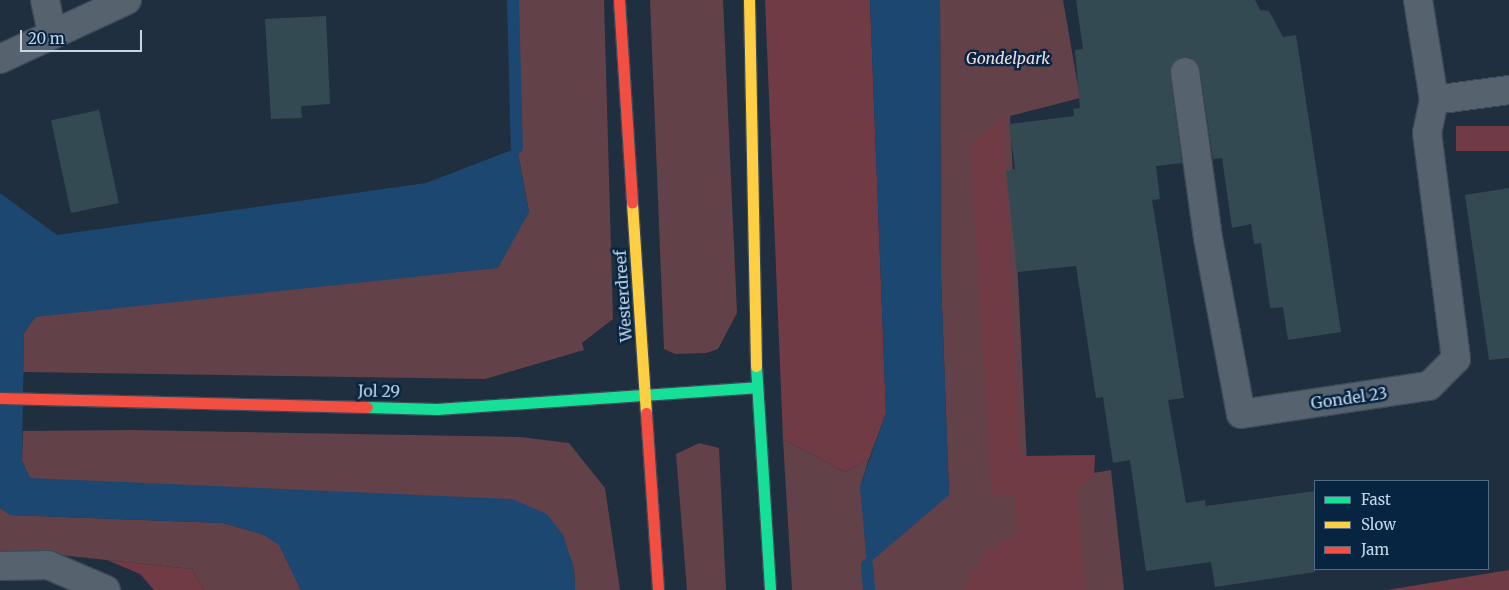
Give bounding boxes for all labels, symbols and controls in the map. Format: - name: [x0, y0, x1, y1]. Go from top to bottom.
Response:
- scale bar: [22, 20, 145, 52]
- text: 20 m: [28, 29, 65, 48]
- park label: Gondelpark: [966, 48, 1050, 68]
- street label: Westerdreef: [610, 249, 636, 343]
- street label: Jol 29: [358, 381, 400, 401]
- street label: Gondel 23: [1310, 383, 1388, 413]
- legend: [1314, 480, 1489, 570]
- text: Fast: [1361, 490, 1391, 509]
- text: Slow: [1361, 515, 1396, 534]
- text: Jam: [1361, 540, 1389, 559]

